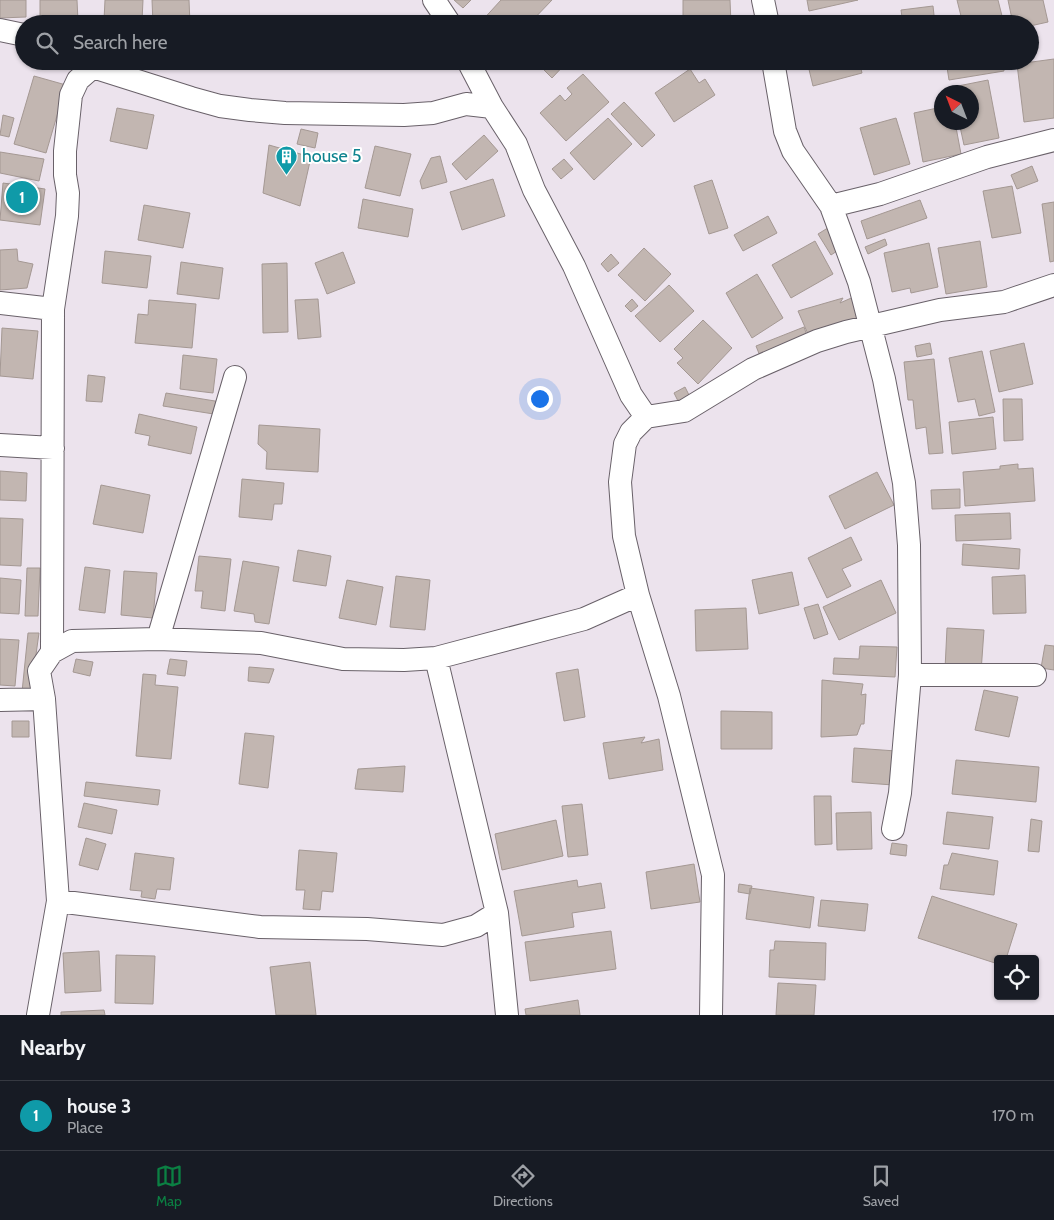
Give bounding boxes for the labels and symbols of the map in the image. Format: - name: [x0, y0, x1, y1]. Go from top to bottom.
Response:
- north arrow: [934, 85, 979, 130]
- building icon: house 5: [274, 144, 298, 175]
- place label: house 5: [302, 145, 362, 167]
- pin: 1: [6, 178, 38, 216]
- your location: [527, 386, 553, 412]

